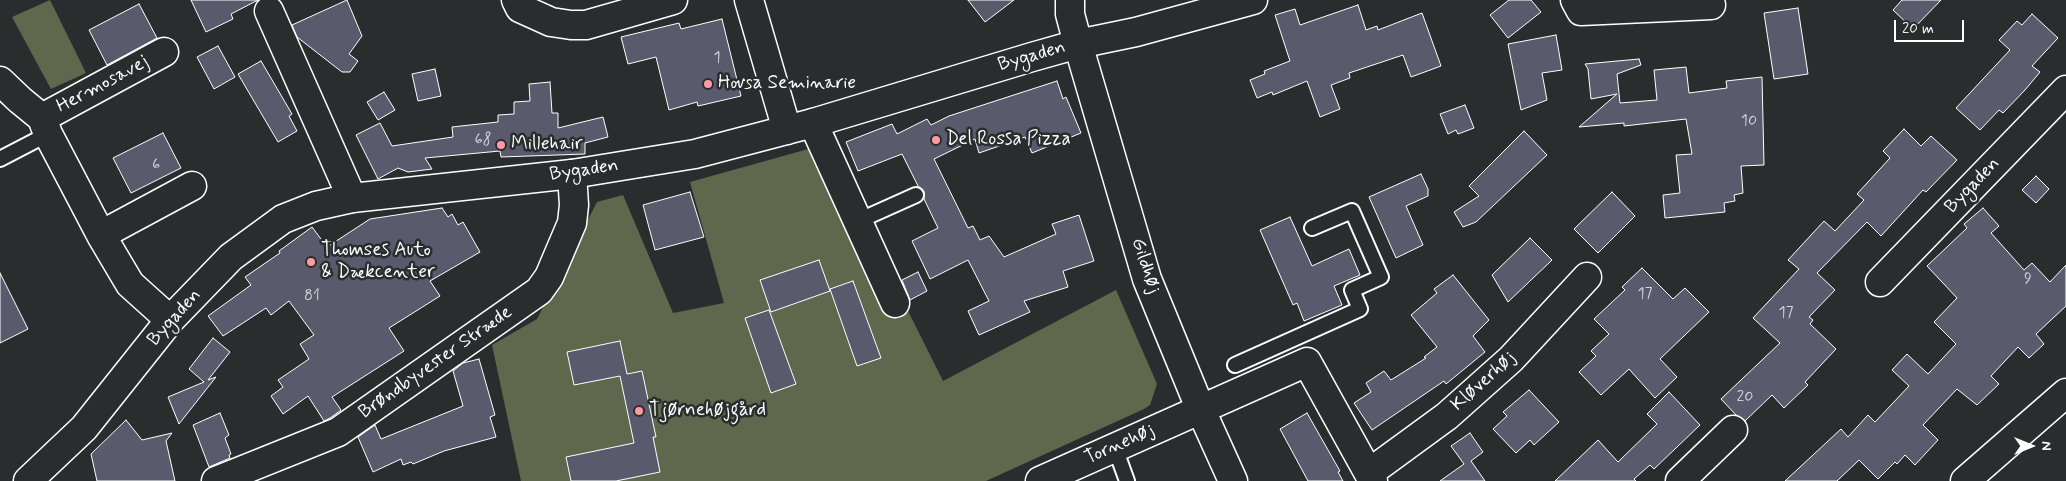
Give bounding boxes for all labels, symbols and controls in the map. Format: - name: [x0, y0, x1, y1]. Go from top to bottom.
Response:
- scale bar: [1896, 10, 1966, 42]
- text: 20 m: [1902, 19, 1934, 39]
- street label: Bygaden: [996, 36, 1068, 78]
- house number: 1: [713, 49, 721, 69]
- street label: Hermosavej: [53, 51, 153, 119]
- place label: Hovsa Seminarie: [718, 73, 856, 95]
- marker: Hovsa Seminarie: [702, 78, 714, 90]
- house number: 10: [1741, 112, 1757, 132]
- place label: Del Rossa Pizza: [946, 129, 1071, 151]
- house number: 68: [475, 131, 491, 151]
- place label: Millehair: [511, 134, 583, 156]
- marker: Del Rossa Pizza: [930, 134, 942, 146]
- marker: Millehair: [495, 139, 507, 151]
- street label: Bygaden: [1941, 153, 2005, 219]
- street label: Bygaden: [548, 155, 620, 187]
- house number: 6: [152, 156, 160, 176]
- street label: Gildhøj: [1125, 235, 1165, 297]
- place label: Thomses Auto & Dækcenter: [321, 240, 435, 284]
- marker: Thomses Auto & Dækcenter: [305, 256, 317, 268]
- house number: 9: [2024, 270, 2032, 290]
- street label: Bygaden: [143, 285, 207, 351]
- house number: 17: [1637, 285, 1653, 305]
- house number: 81: [304, 287, 320, 307]
- street label: Brøndbyvester Stræde: [355, 302, 517, 424]
- house number: 17: [1778, 304, 1794, 324]
- street label: Kløverhøj: [1447, 347, 1521, 417]
- house number: 20: [1737, 388, 1753, 408]
- place label: Tjørnehøjgård: [649, 400, 766, 422]
- marker: Tjørnehøjgård: [633, 405, 645, 417]
- street label: Tornehøj: [1082, 420, 1158, 470]
- north arrow: [2006, 421, 2056, 471]
- text: N: [2037, 441, 2055, 451]

